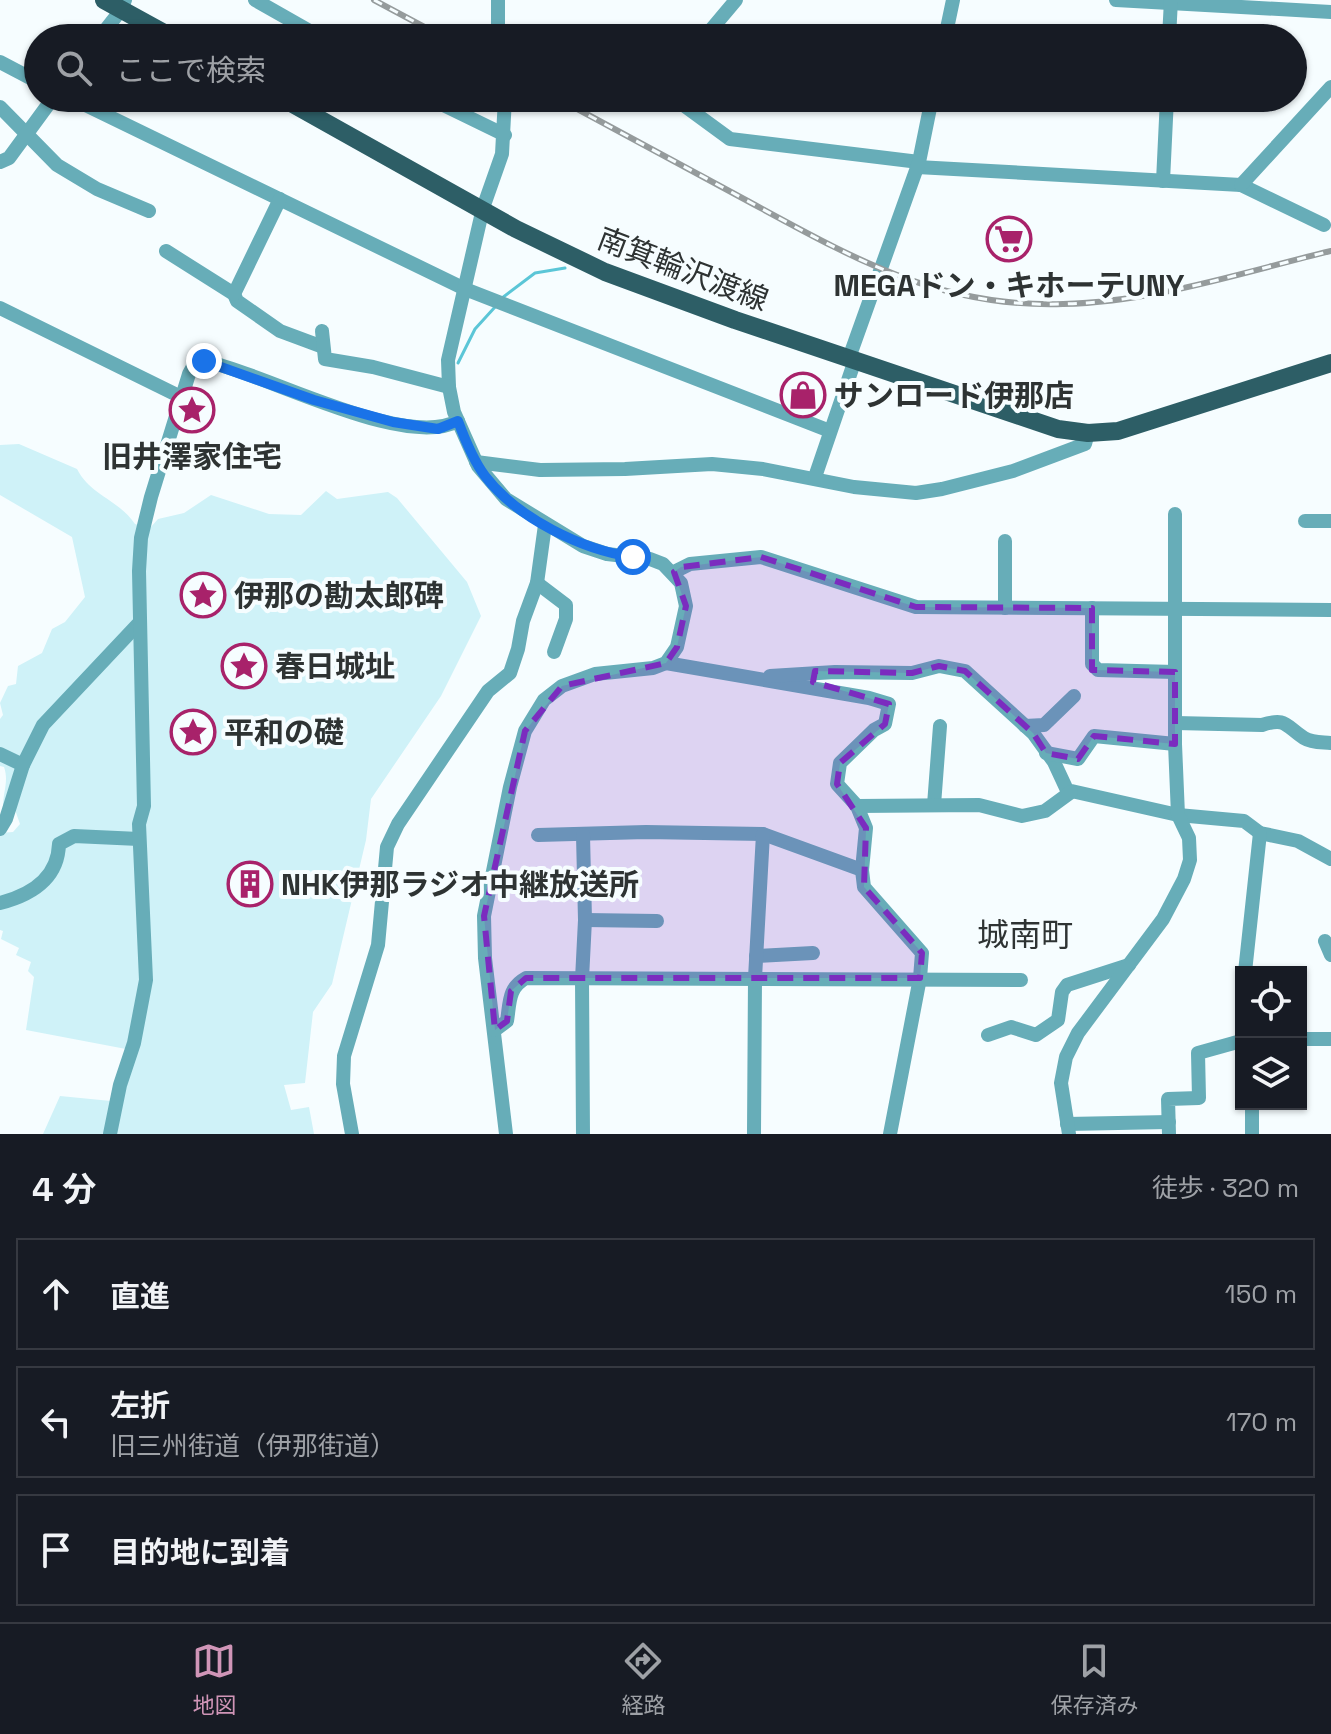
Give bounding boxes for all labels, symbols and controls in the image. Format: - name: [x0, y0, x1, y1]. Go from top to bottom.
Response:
- search box: [24, 24, 1307, 112]
- icon: search: [52, 46, 96, 90]
- text: ここで検索: [116, 51, 266, 90]
- supermarket icon: MEGAドン・キホーテUNY: [985, 215, 1033, 263]
- street label: 南箕輪沢渡線: [592, 219, 774, 319]
- place label: MEGAドン・キホーテUNY: [834, 266, 1185, 305]
- route end: [186, 343, 222, 379]
- shop icon: サンロード伊那店: [779, 371, 827, 419]
- place label: サンロード伊那店: [834, 376, 1074, 415]
- place icon: 旧井澤家住宅: [168, 386, 216, 434]
- place label: 旧井澤家住宅: [102, 437, 282, 476]
- route start: [615, 539, 651, 575]
- place icon: 伊那の勘太郎碑: [179, 571, 227, 619]
- place label: 伊那の勘太郎碑: [234, 576, 444, 615]
- place icon: 春日城址: [220, 642, 268, 690]
- place label: 春日城址: [275, 647, 395, 686]
- place icon: 平和の礎: [169, 708, 217, 756]
- place label: 平和の礎: [224, 713, 344, 752]
- building icon: NHK伊那ラジオ中継放送所: [226, 860, 274, 908]
- place label: NHK伊那ラジオ中継放送所: [281, 865, 639, 904]
- district label: 城南町: [977, 915, 1073, 955]
- map controls: [1235, 966, 1307, 1110]
- button: locate: [1235, 966, 1307, 1038]
- button: layers: [1235, 1038, 1307, 1110]
- text: 4 分: [32, 1168, 96, 1211]
- text: 徒歩 · 320 m: [1152, 1171, 1299, 1205]
- icon: ahead: [34, 1272, 78, 1316]
- text: 直進: [110, 1277, 170, 1316]
- text: 150 m: [1225, 1277, 1297, 1311]
- text: 左折: [110, 1386, 170, 1425]
- icon: left: [34, 1400, 78, 1444]
- text: 170 m: [1226, 1405, 1297, 1439]
- text: 旧三州街道（伊那街道）: [110, 1429, 396, 1463]
- icon: arrive: [34, 1528, 78, 1572]
- text: 目的地に到着: [110, 1533, 290, 1572]
- tab: 地図: [192, 1639, 237, 1719]
- tab: 経路: [621, 1639, 666, 1719]
- tab: 保存済み: [1050, 1639, 1139, 1719]

